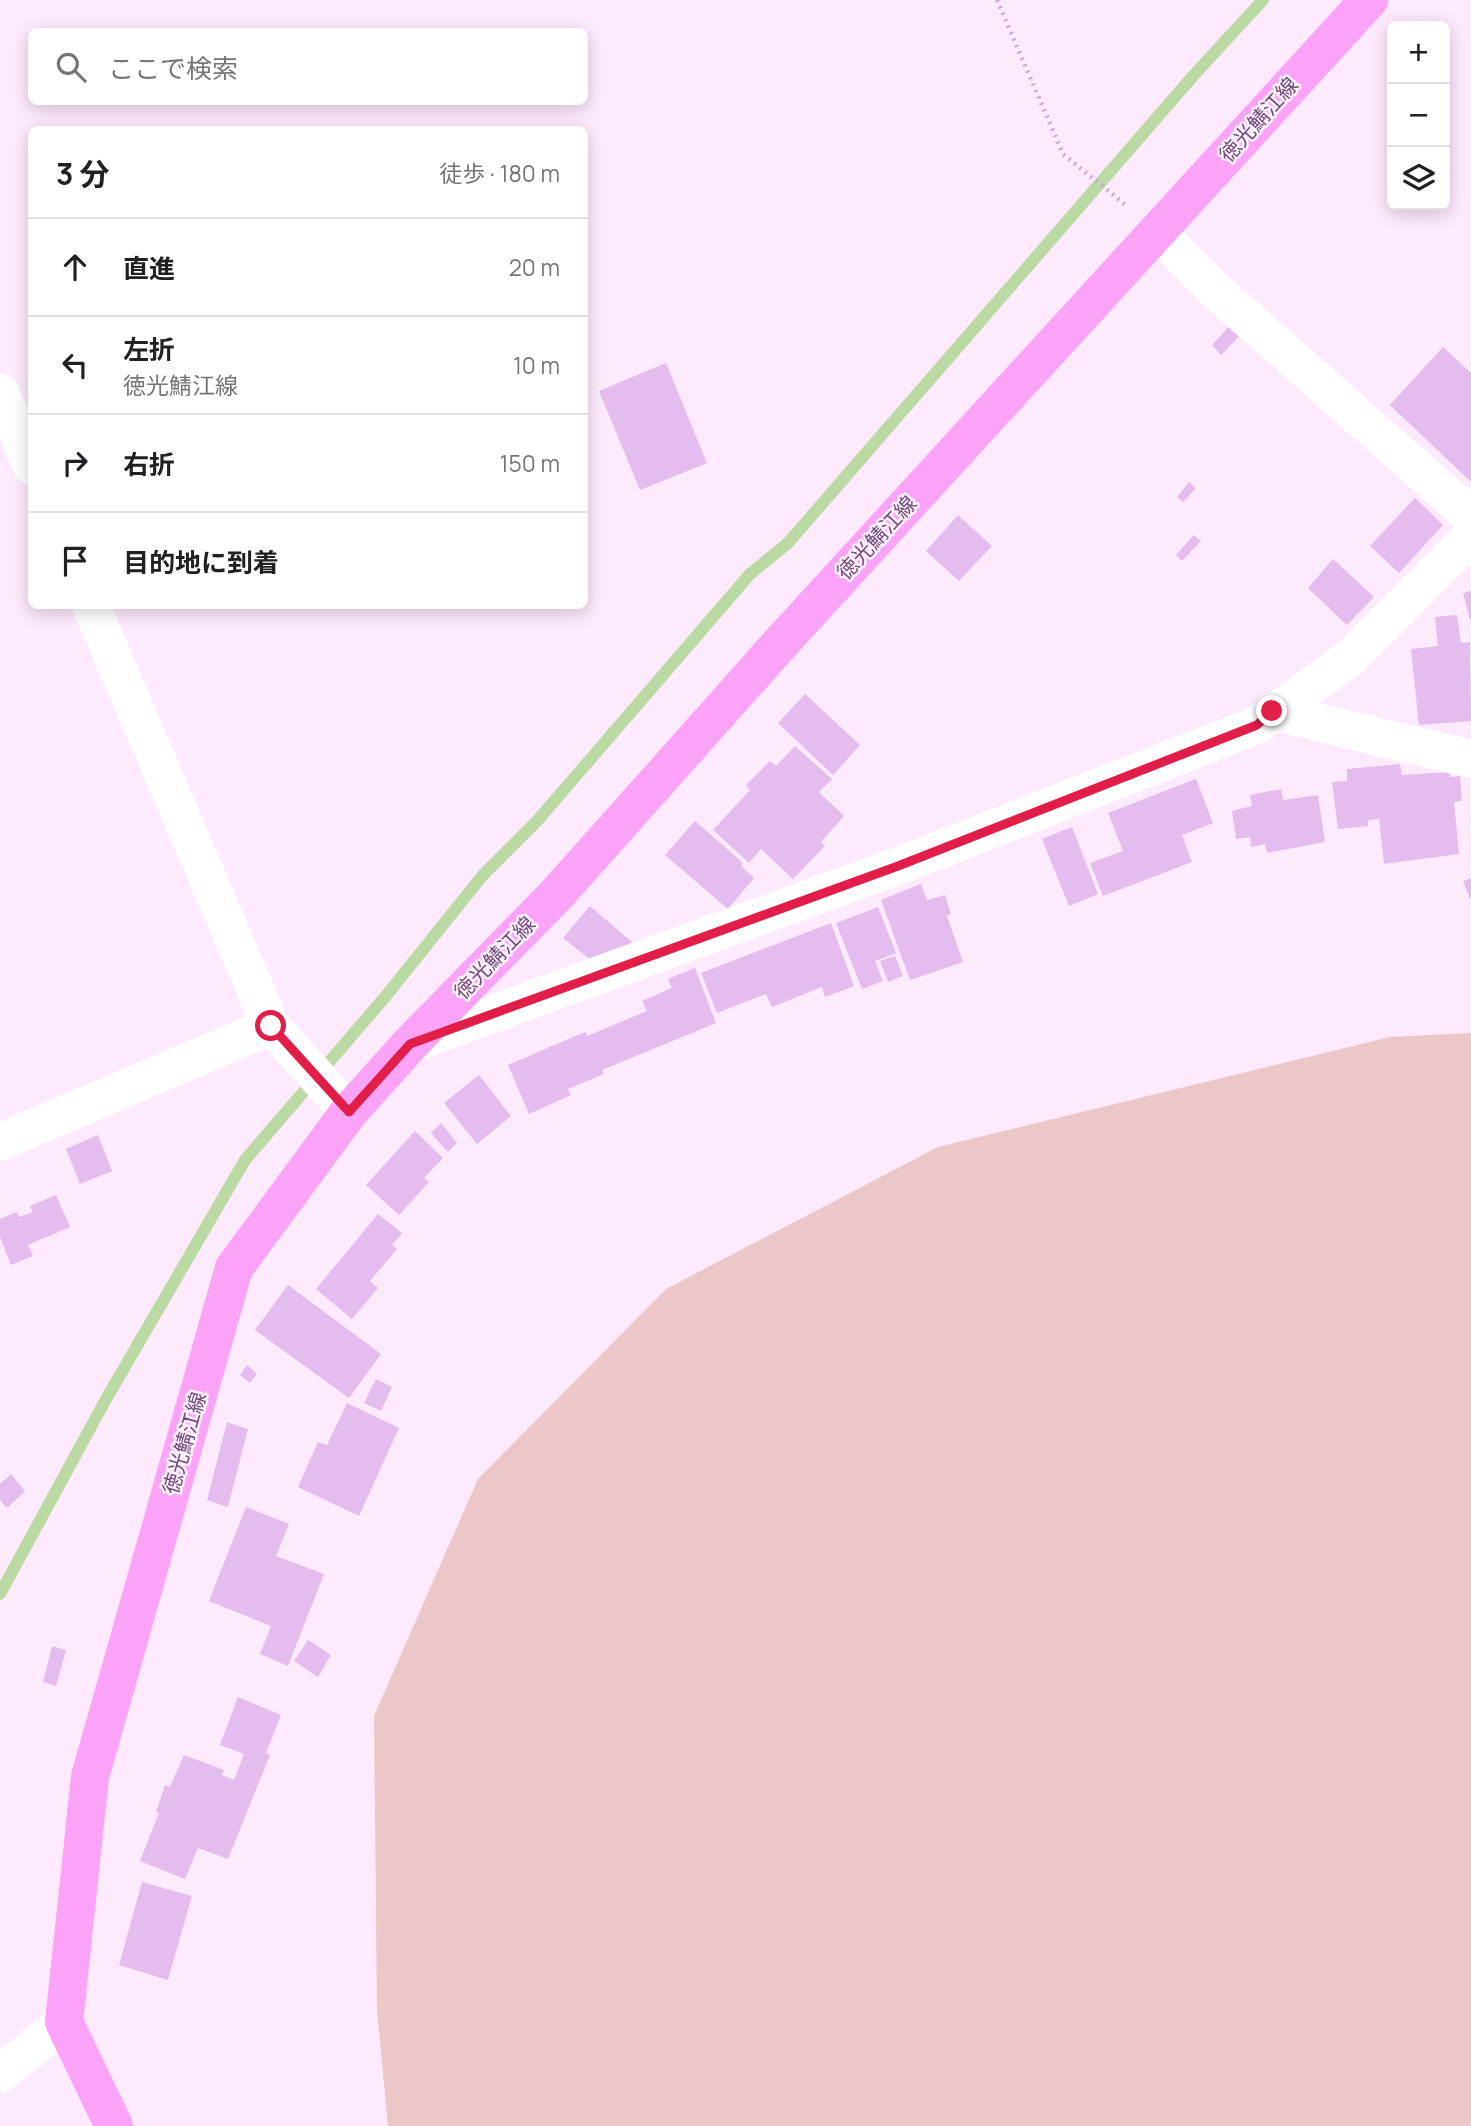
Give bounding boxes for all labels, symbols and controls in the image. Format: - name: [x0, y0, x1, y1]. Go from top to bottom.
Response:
- map controls: [1387, 21, 1450, 210]
- button: +: [1387, 21, 1450, 84]
- search box: [28, 28, 588, 105]
- icon: search: [52, 48, 90, 86]
- text: ここで検索: [108, 50, 238, 86]
- street label: 徳光鯖江線: [1213, 71, 1304, 168]
- button: −: [1387, 84, 1450, 147]
- button: layers: [1387, 147, 1450, 210]
- text: 3 分: [56, 153, 109, 194]
- text: 徒歩 · 180 m: [439, 157, 560, 189]
- icon: ahead: [56, 248, 94, 286]
- text: 直進: [123, 250, 175, 286]
- text: 20 m: [509, 251, 560, 283]
- text: 左折: [123, 331, 175, 367]
- icon: left: [56, 346, 94, 384]
- text: 10 m: [513, 349, 560, 381]
- text: 徳光鯖江線: [123, 369, 238, 401]
- icon: right: [56, 444, 94, 482]
- text: 右折: [123, 446, 175, 482]
- text: 150 m: [500, 447, 560, 479]
- street label: 徳光鯖江線: [830, 489, 922, 585]
- icon: arrive: [56, 542, 94, 580]
- text: 目的地に到着: [123, 544, 279, 580]
- route end: [1256, 695, 1287, 726]
- street label: 徳光鯖江線: [448, 910, 541, 1005]
- route start: [255, 1010, 286, 1041]
- street label: 徳光鯖江線: [156, 1388, 212, 1497]

